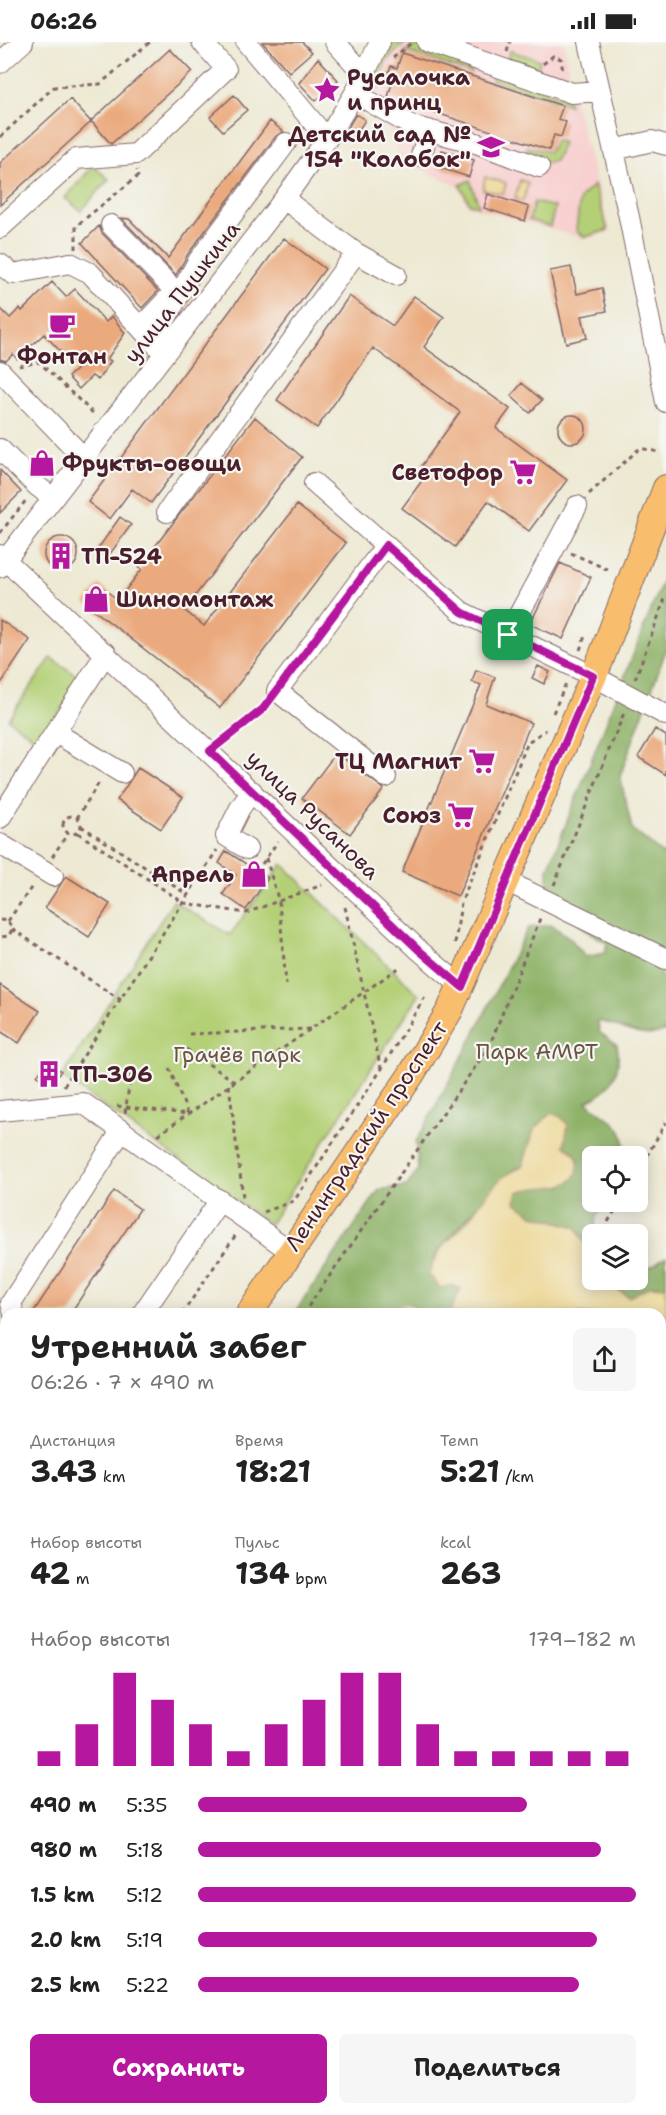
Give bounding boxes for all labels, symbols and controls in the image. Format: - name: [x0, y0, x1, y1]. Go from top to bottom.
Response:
- text: 06:26: [30, 7, 97, 36]
- place label: Русалочка и принц: [347, 63, 470, 117]
- place icon: Русалочка и принц: [312, 75, 342, 105]
- place label: Детский сад № 154 "Колобок": [288, 120, 471, 174]
- school or university icon: Детский сад № 154 "Колобок": [476, 132, 506, 162]
- street label: улица Пушкина: [117, 215, 247, 369]
- cafe icon: Фонтан: [47, 310, 77, 340]
- place label: Фонтан: [17, 342, 107, 371]
- shop icon: Фрукты-овощи: [27, 448, 57, 478]
- place label: Фрукты-овощи: [62, 449, 241, 478]
- supermarket icon: Светофор: [508, 457, 538, 487]
- place label: Светофор: [391, 458, 503, 487]
- building icon: ТП-524: [46, 541, 76, 571]
- place label: ТП-524: [81, 542, 163, 571]
- shop icon: Шиномонтаж: [81, 584, 111, 614]
- place label: Шиномонтаж: [116, 585, 274, 614]
- pin: [482, 609, 533, 660]
- icon: arrive: [491, 618, 524, 651]
- street label: улица Русанова: [240, 744, 386, 886]
- supermarket icon: ТЦ Магнит: [467, 746, 497, 776]
- place label: ТЦ Магнит: [335, 747, 463, 776]
- supermarket icon: Союз: [446, 800, 476, 830]
- place label: Союз: [383, 801, 441, 830]
- shop icon: Апрель: [239, 859, 269, 889]
- place label: Апрель: [151, 860, 234, 889]
- street label: Ленинградский проспект: [278, 1015, 454, 1257]
- park label: Парк АМРТ: [476, 1037, 599, 1066]
- park label: Грачёв парк: [173, 1040, 301, 1069]
- building icon: ТП-306: [34, 1059, 64, 1089]
- place label: ТП-306: [69, 1060, 153, 1089]
- map controls: [582, 1146, 648, 1290]
- button: locate: [582, 1146, 648, 1212]
- button: layers: [582, 1224, 648, 1290]
- text: Утренний забег: [30, 1324, 307, 1369]
- button: share: [573, 1328, 636, 1391]
- text: 06:26 · 7 × 490 m: [30, 1369, 214, 1395]
- text: Дистанция: [30, 1430, 116, 1451]
- text: Время: [235, 1430, 284, 1451]
- text: Темп: [440, 1430, 479, 1451]
- text: 3.43: [30, 1451, 97, 1492]
- text: 18:21: [235, 1451, 311, 1492]
- text: 5:21: [440, 1451, 500, 1492]
- text: km: [97, 1466, 125, 1487]
- text: /km: [500, 1466, 534, 1487]
- text: Набор высоты: [30, 1532, 142, 1553]
- text: Пульс: [235, 1532, 280, 1553]
- text: kcal: [440, 1532, 471, 1553]
- text: 42: [30, 1553, 70, 1594]
- text: 134: [235, 1553, 290, 1594]
- text: 263: [440, 1553, 502, 1594]
- text: m: [70, 1568, 90, 1589]
- text: bpm: [290, 1568, 327, 1589]
- text: Набор высоты: [30, 1626, 170, 1652]
- text: 179–182 m: [529, 1626, 636, 1652]
- text: 490 m: [30, 1792, 96, 1818]
- text: 5:35: [126, 1792, 168, 1818]
- text: 980 m: [30, 1837, 97, 1863]
- text: 5:18: [126, 1837, 164, 1863]
- text: 1.5 km: [30, 1882, 94, 1908]
- text: 5:12: [126, 1882, 163, 1908]
- text: 2.0 km: [30, 1927, 101, 1953]
- text: 5:19: [126, 1927, 163, 1953]
- text: 2.5 km: [30, 1972, 100, 1998]
- text: 5:22: [126, 1972, 169, 1998]
- button: Сохранить: [30, 2034, 327, 2103]
- button: Поделиться: [339, 2034, 636, 2103]

